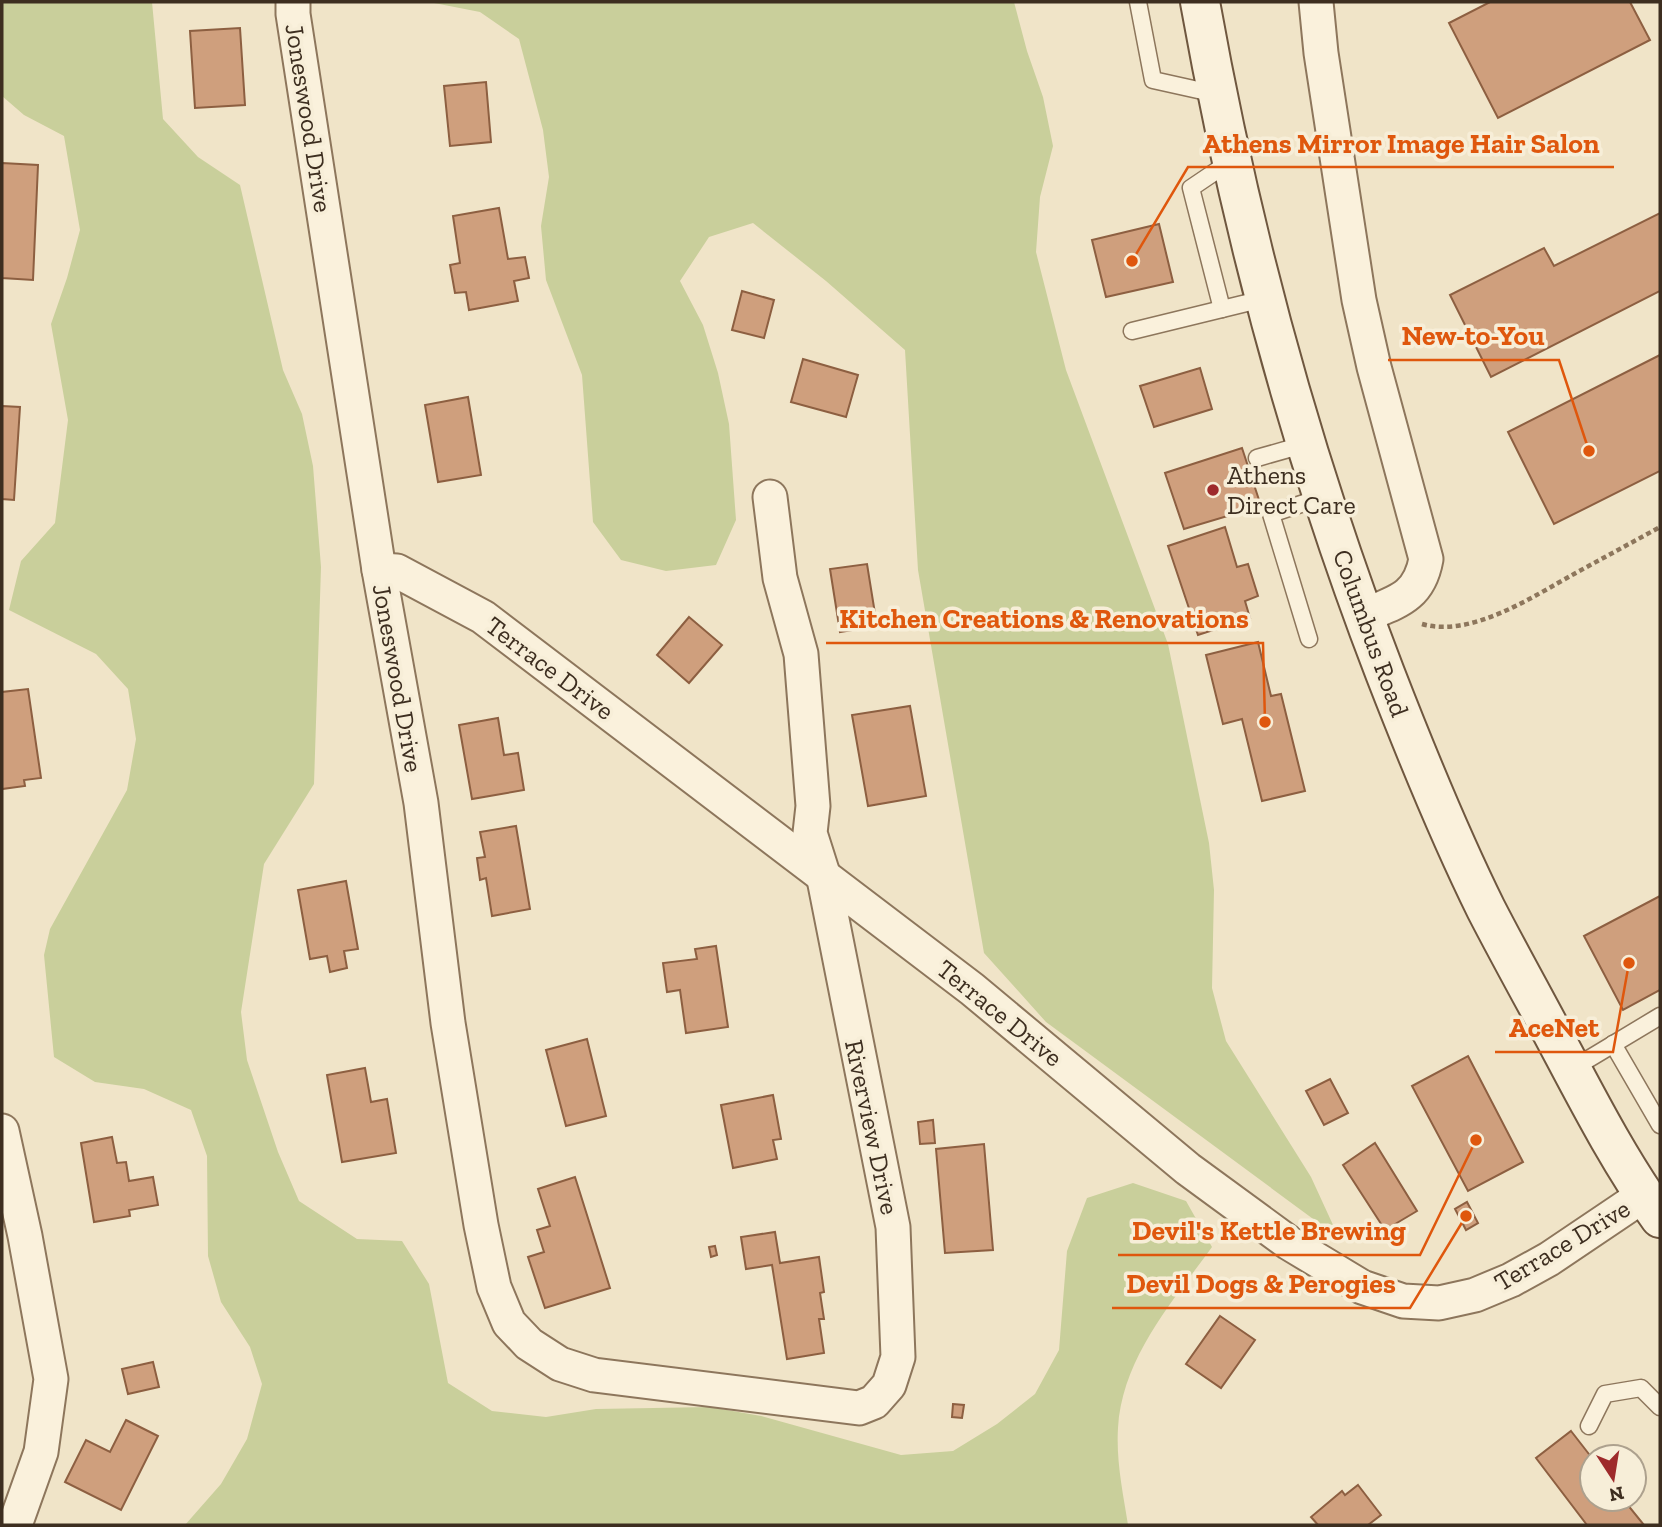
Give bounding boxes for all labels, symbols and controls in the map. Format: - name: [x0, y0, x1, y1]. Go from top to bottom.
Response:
- street label: Joneswood Drive: [278, 21, 340, 215]
- callout: Athens Mirror Image Hair Salon: [1188, 118, 1614, 167]
- text: Athens Mirror Image Hair Salon: [1202, 127, 1600, 160]
- callout: New-to-You: [1388, 311, 1559, 360]
- text: New-to-You: [1401, 319, 1545, 352]
- place label: Athens Direct Care: [1227, 459, 1356, 521]
- marker: Athens Direct Care: [1205, 482, 1221, 498]
- street label: Columbus Road: [1326, 545, 1416, 721]
- street label: Joneswood Drive: [366, 581, 430, 775]
- callout: Kitchen Creations & Renovations: [826, 594, 1263, 643]
- text: Kitchen Creations & Renovations: [839, 602, 1249, 635]
- street label: Terrace Drive: [480, 609, 620, 727]
- street label: Terrace Drive: [931, 953, 1069, 1073]
- callout: AceNet: [1495, 1003, 1613, 1052]
- text: AceNet: [1509, 1011, 1600, 1044]
- street label: Riverview Drive: [838, 1037, 906, 1217]
- street label: Terrace Drive: [1488, 1192, 1636, 1298]
- callout: Devil's Kettle Brewing: [1118, 1206, 1420, 1255]
- text: Devil's Kettle Brewing: [1132, 1214, 1406, 1247]
- callout: Devil Dogs & Perogies: [1112, 1259, 1410, 1308]
- text: Devil Dogs & Perogies: [1126, 1267, 1396, 1300]
- north arrow: [1578, 1443, 1648, 1513]
- text: N: [1607, 1481, 1626, 1507]

